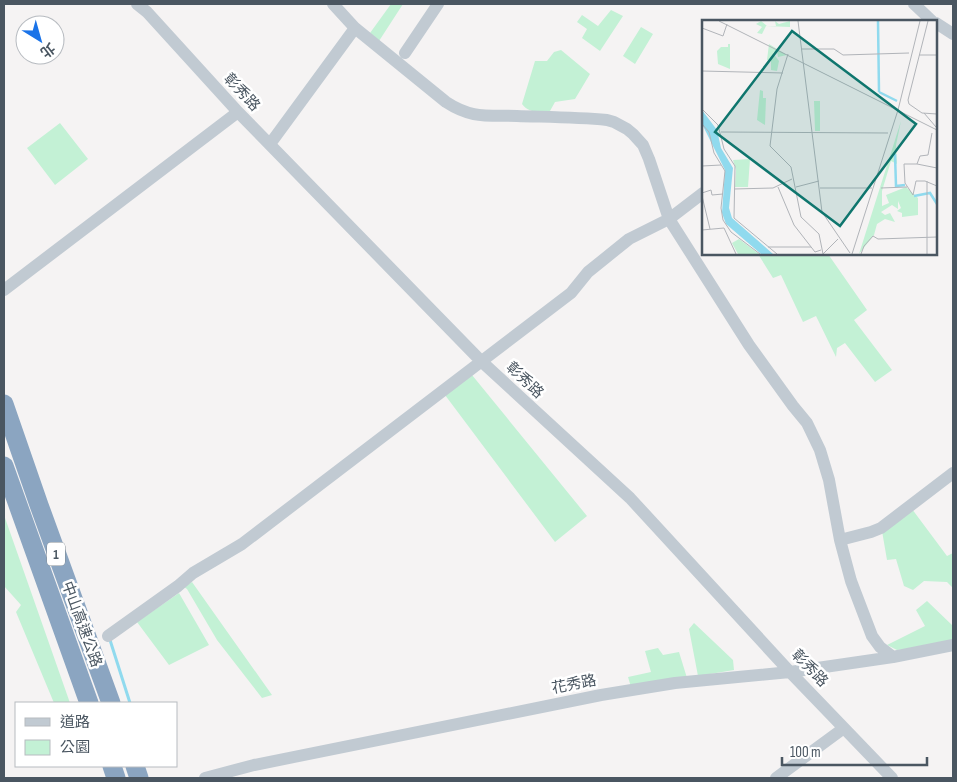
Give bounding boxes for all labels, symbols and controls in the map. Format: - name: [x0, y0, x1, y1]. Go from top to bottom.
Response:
- north arrow: [15, 15, 65, 65]
- inset map: [702, 20, 937, 255]
- text: 北: [37, 39, 58, 61]
- street label: 彰秀路: [219, 69, 264, 115]
- street label: 彰秀路: [502, 358, 548, 403]
- road number: 1: [47, 542, 65, 566]
- street label: 中山高速公路: [57, 579, 106, 670]
- street label: 彰秀路: [787, 646, 832, 691]
- street label: 花秀路: [550, 671, 598, 698]
- legend: [15, 702, 178, 767]
- text: 道路: [60, 713, 90, 732]
- scale bar: [782, 734, 927, 766]
- text: 公園: [60, 738, 90, 757]
- text: 100 m: [790, 743, 821, 762]

